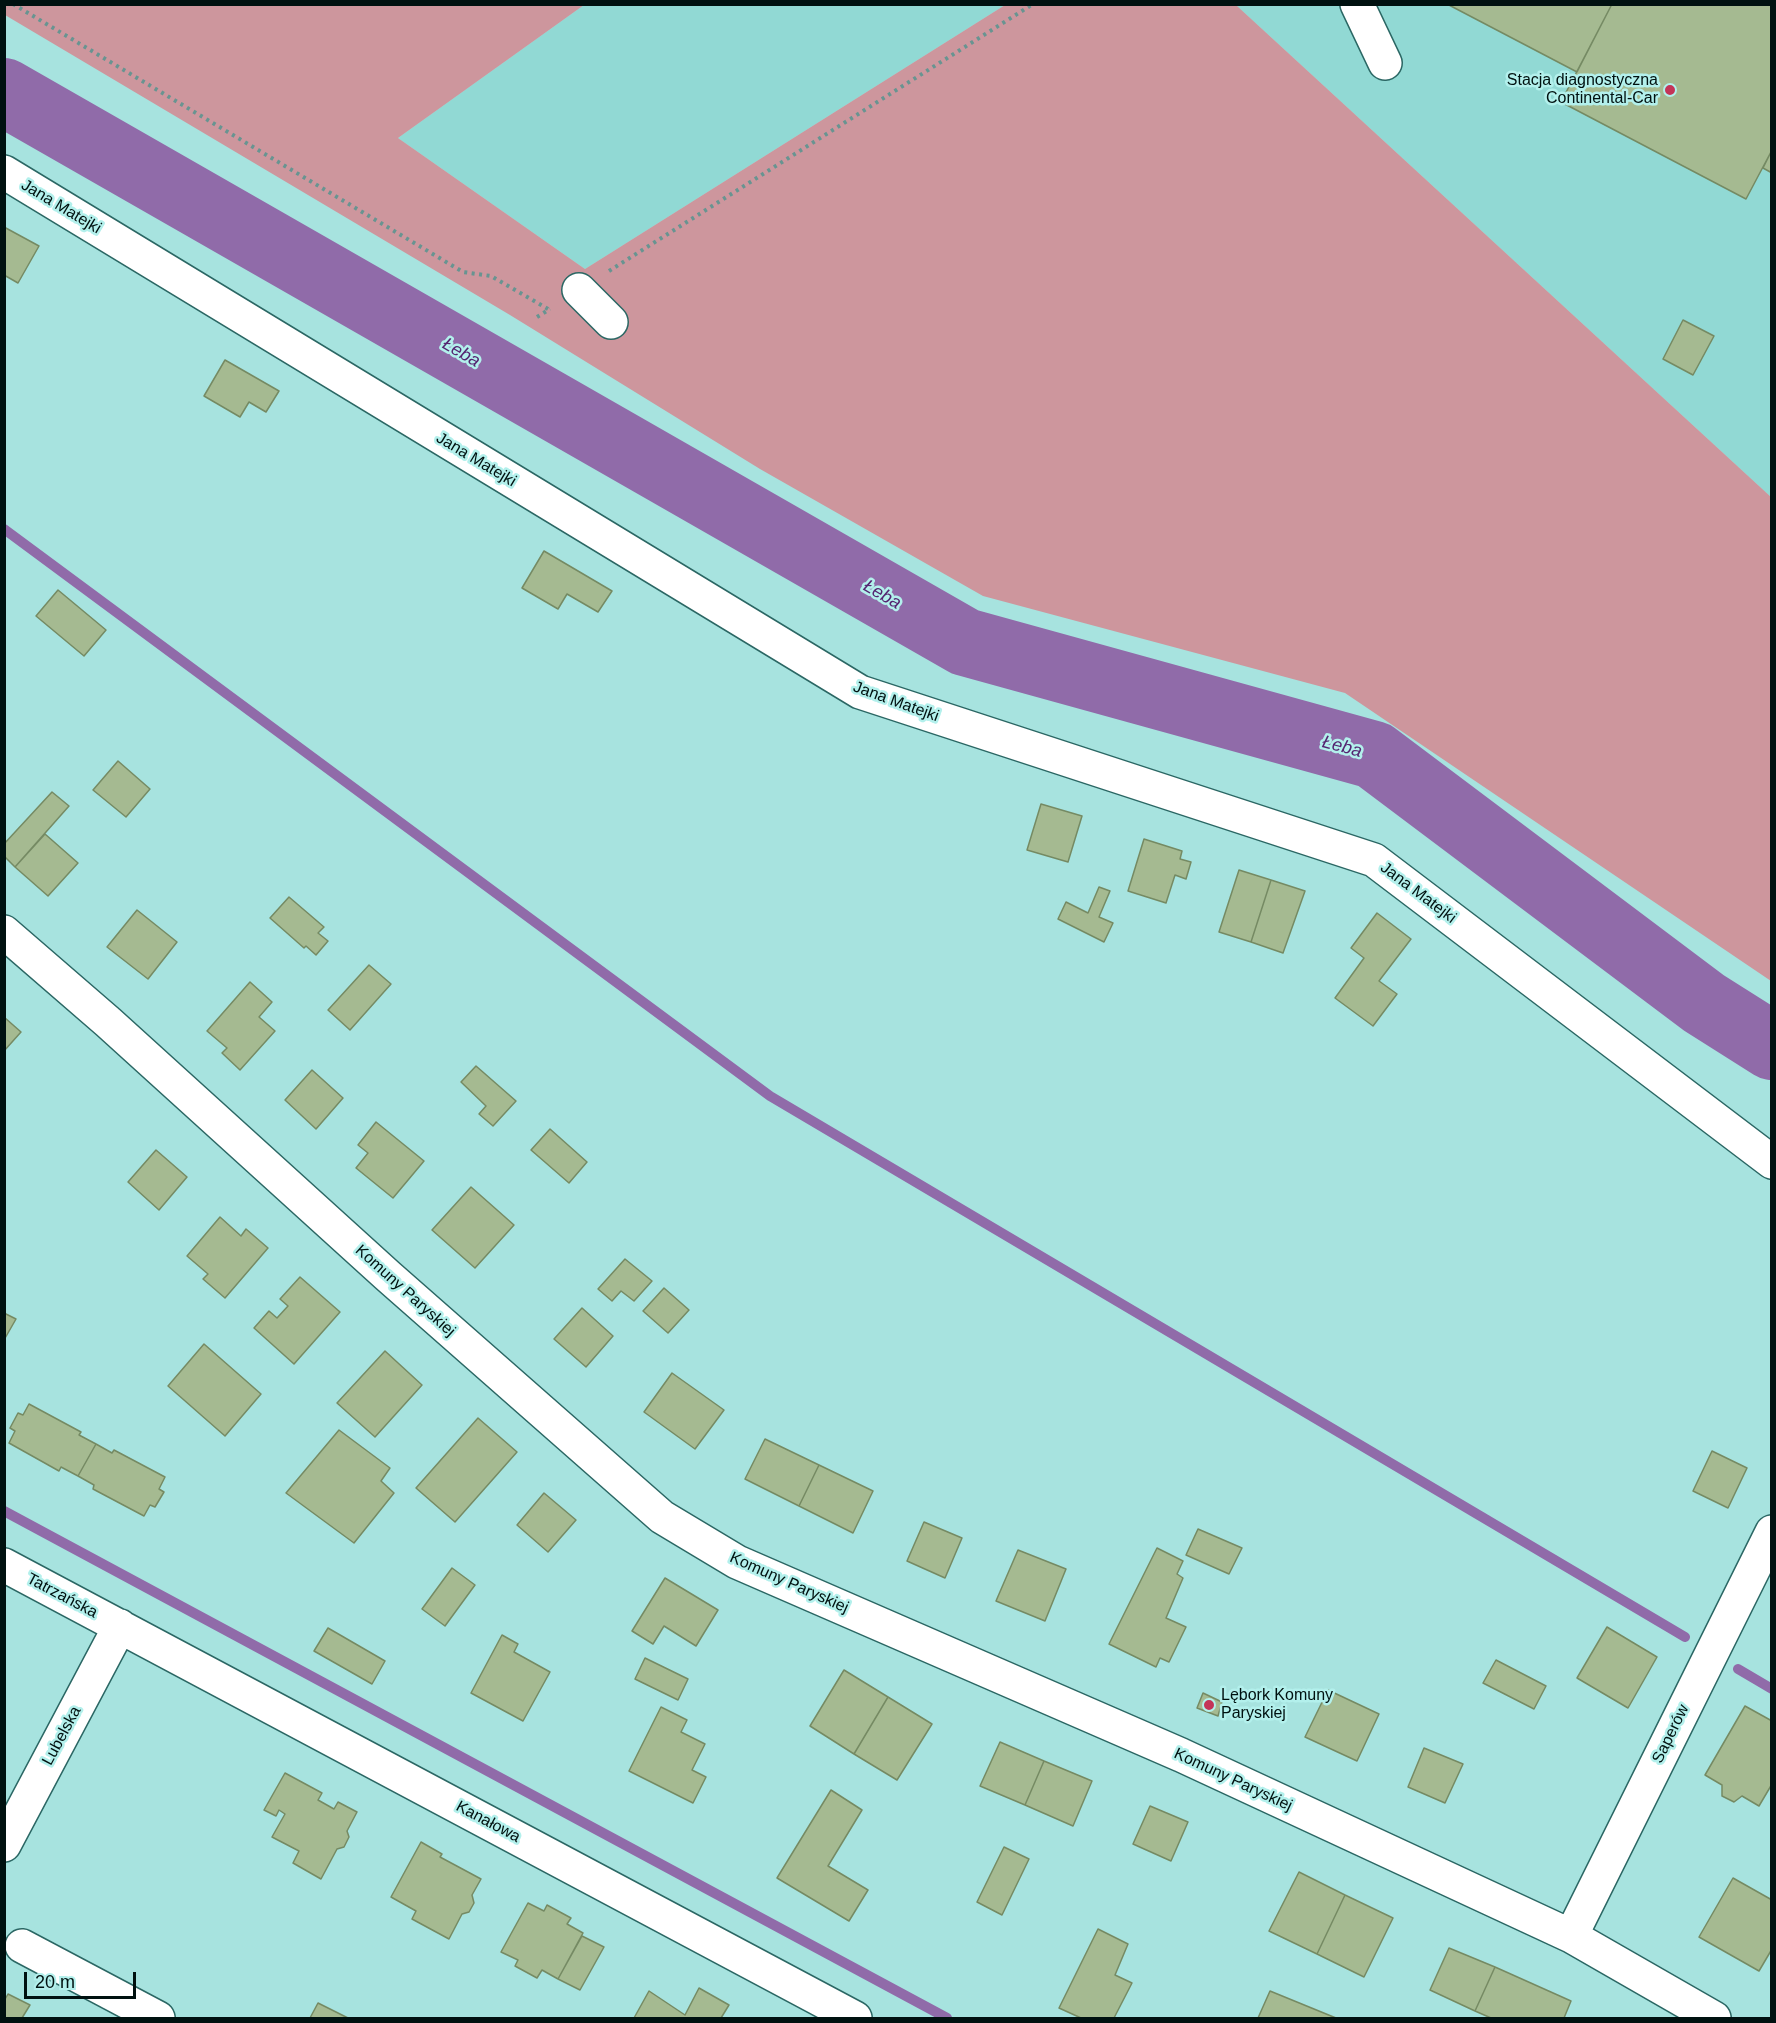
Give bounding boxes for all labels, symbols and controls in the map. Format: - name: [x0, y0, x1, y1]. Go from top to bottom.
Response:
- place label: Stacja diagnostyczna Continental-Car: [1507, 71, 1658, 109]
- marker: Stacja diagnostyczna Continental-Car: [1663, 83, 1677, 97]
- street label: Jana Matejki: [18, 176, 104, 238]
- water label: Łeba: [438, 334, 484, 372]
- street label: Jana Matejki: [433, 429, 519, 491]
- water label: Łeba: [859, 576, 905, 614]
- street label: Jana Matejki: [851, 678, 941, 726]
- water label: Łeba: [1320, 731, 1364, 763]
- street label: Jana Matejki: [1376, 858, 1460, 928]
- street label: Komuny Paryskiej: [351, 1241, 459, 1341]
- street label: Komuny Paryskiej: [727, 1548, 851, 1618]
- street label: Tatrzańska: [23, 1569, 101, 1623]
- place label: Lębork Komuny Paryskiej: [1221, 1686, 1333, 1724]
- marker: Lębork Komuny Paryskiej: [1202, 1698, 1216, 1712]
- street label: Saperów: [1649, 1701, 1693, 1767]
- street label: Lubelska: [38, 1703, 86, 1769]
- street label: Komuny Paryskiej: [1171, 1744, 1295, 1816]
- street label: Kanałowa: [452, 1797, 524, 1847]
- scale bar: [27, 1960, 140, 1998]
- text: 20 m: [35, 1972, 75, 1992]

